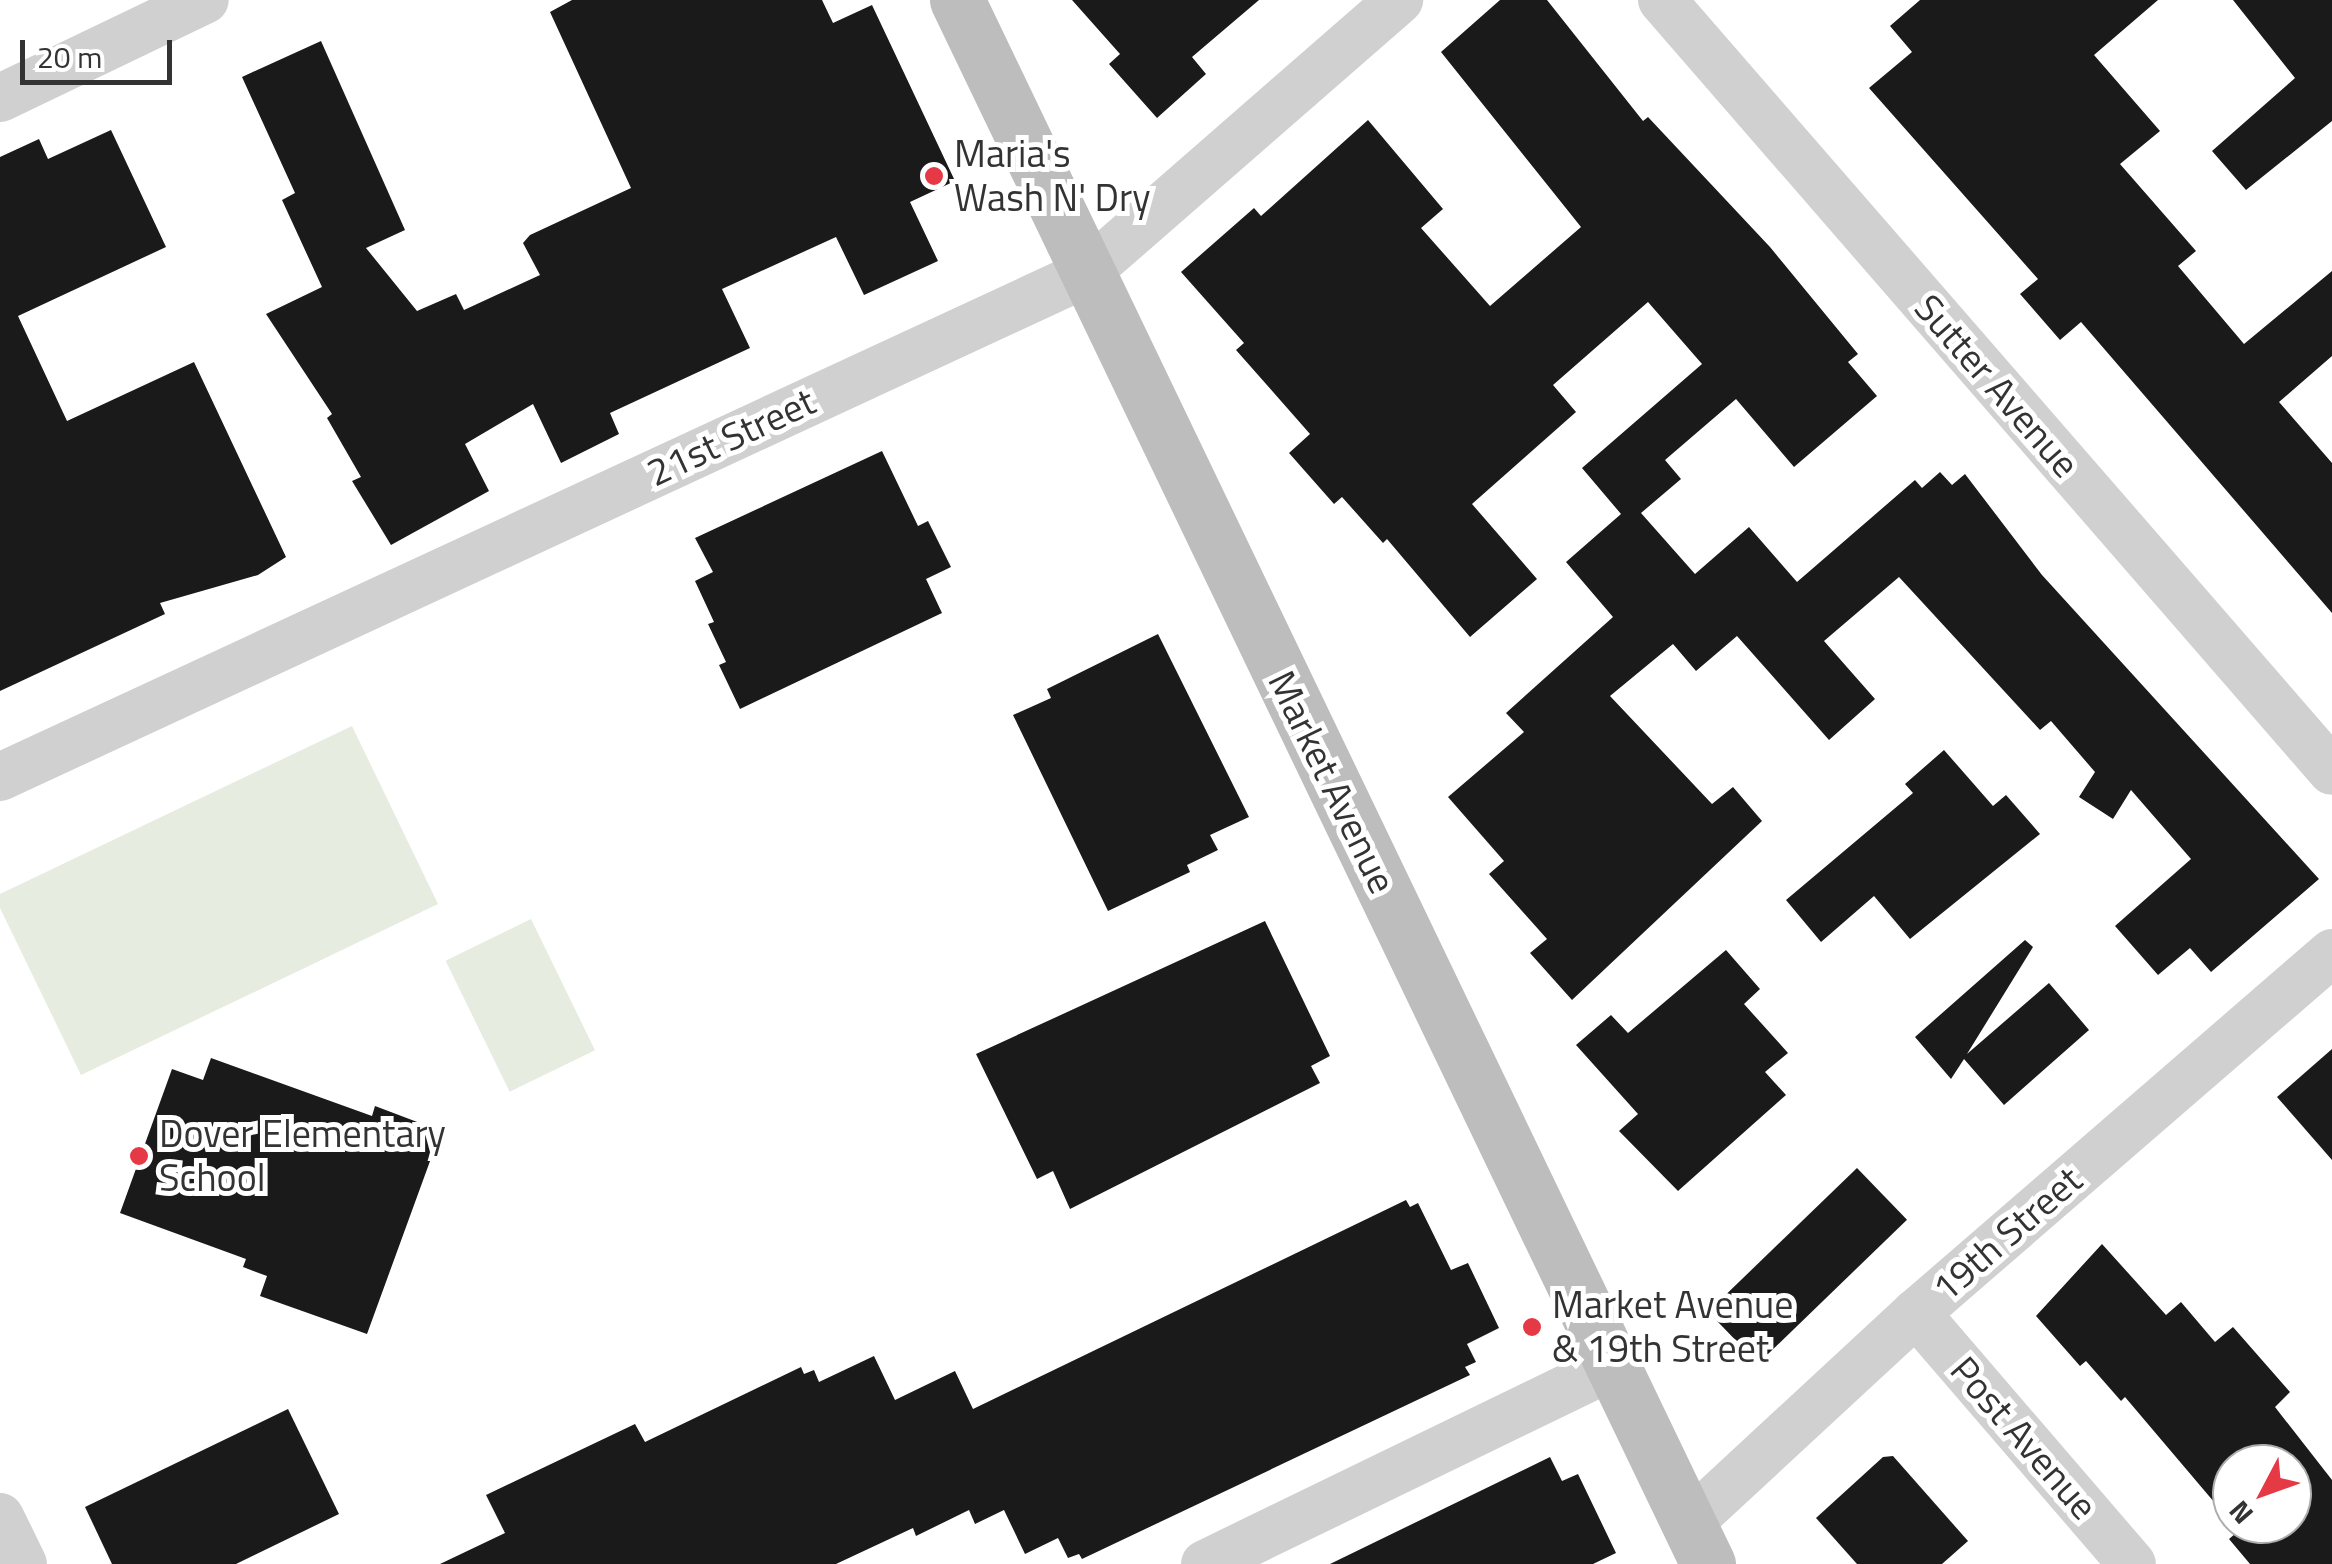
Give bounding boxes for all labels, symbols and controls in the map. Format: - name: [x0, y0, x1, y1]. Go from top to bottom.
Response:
- scale bar: [25, 20, 178, 82]
- text: 20 m: [37, 34, 102, 80]
- place label: Maria's Wash N' Dry: [954, 131, 1151, 220]
- marker: Maria's Wash N' Dry: [923, 165, 945, 187]
- street label: Sutter Avenue: [1905, 285, 2089, 487]
- street label: 21st Street: [640, 378, 822, 496]
- street label: Market Avenue: [1259, 663, 1405, 901]
- place label: Dover Elementary School: [159, 1111, 446, 1200]
- marker: Dover Elementary School: [128, 1145, 150, 1167]
- street label: 19th Street: [1923, 1157, 2091, 1311]
- place label: Market Avenue & 19th Street: [1552, 1282, 1793, 1372]
- marker: Market Avenue & 19th Street: [1521, 1316, 1543, 1338]
- street label: Post Avenue: [1941, 1347, 2107, 1529]
- north arrow: [2212, 1444, 2312, 1544]
- text: N: [2218, 1491, 2263, 1534]

